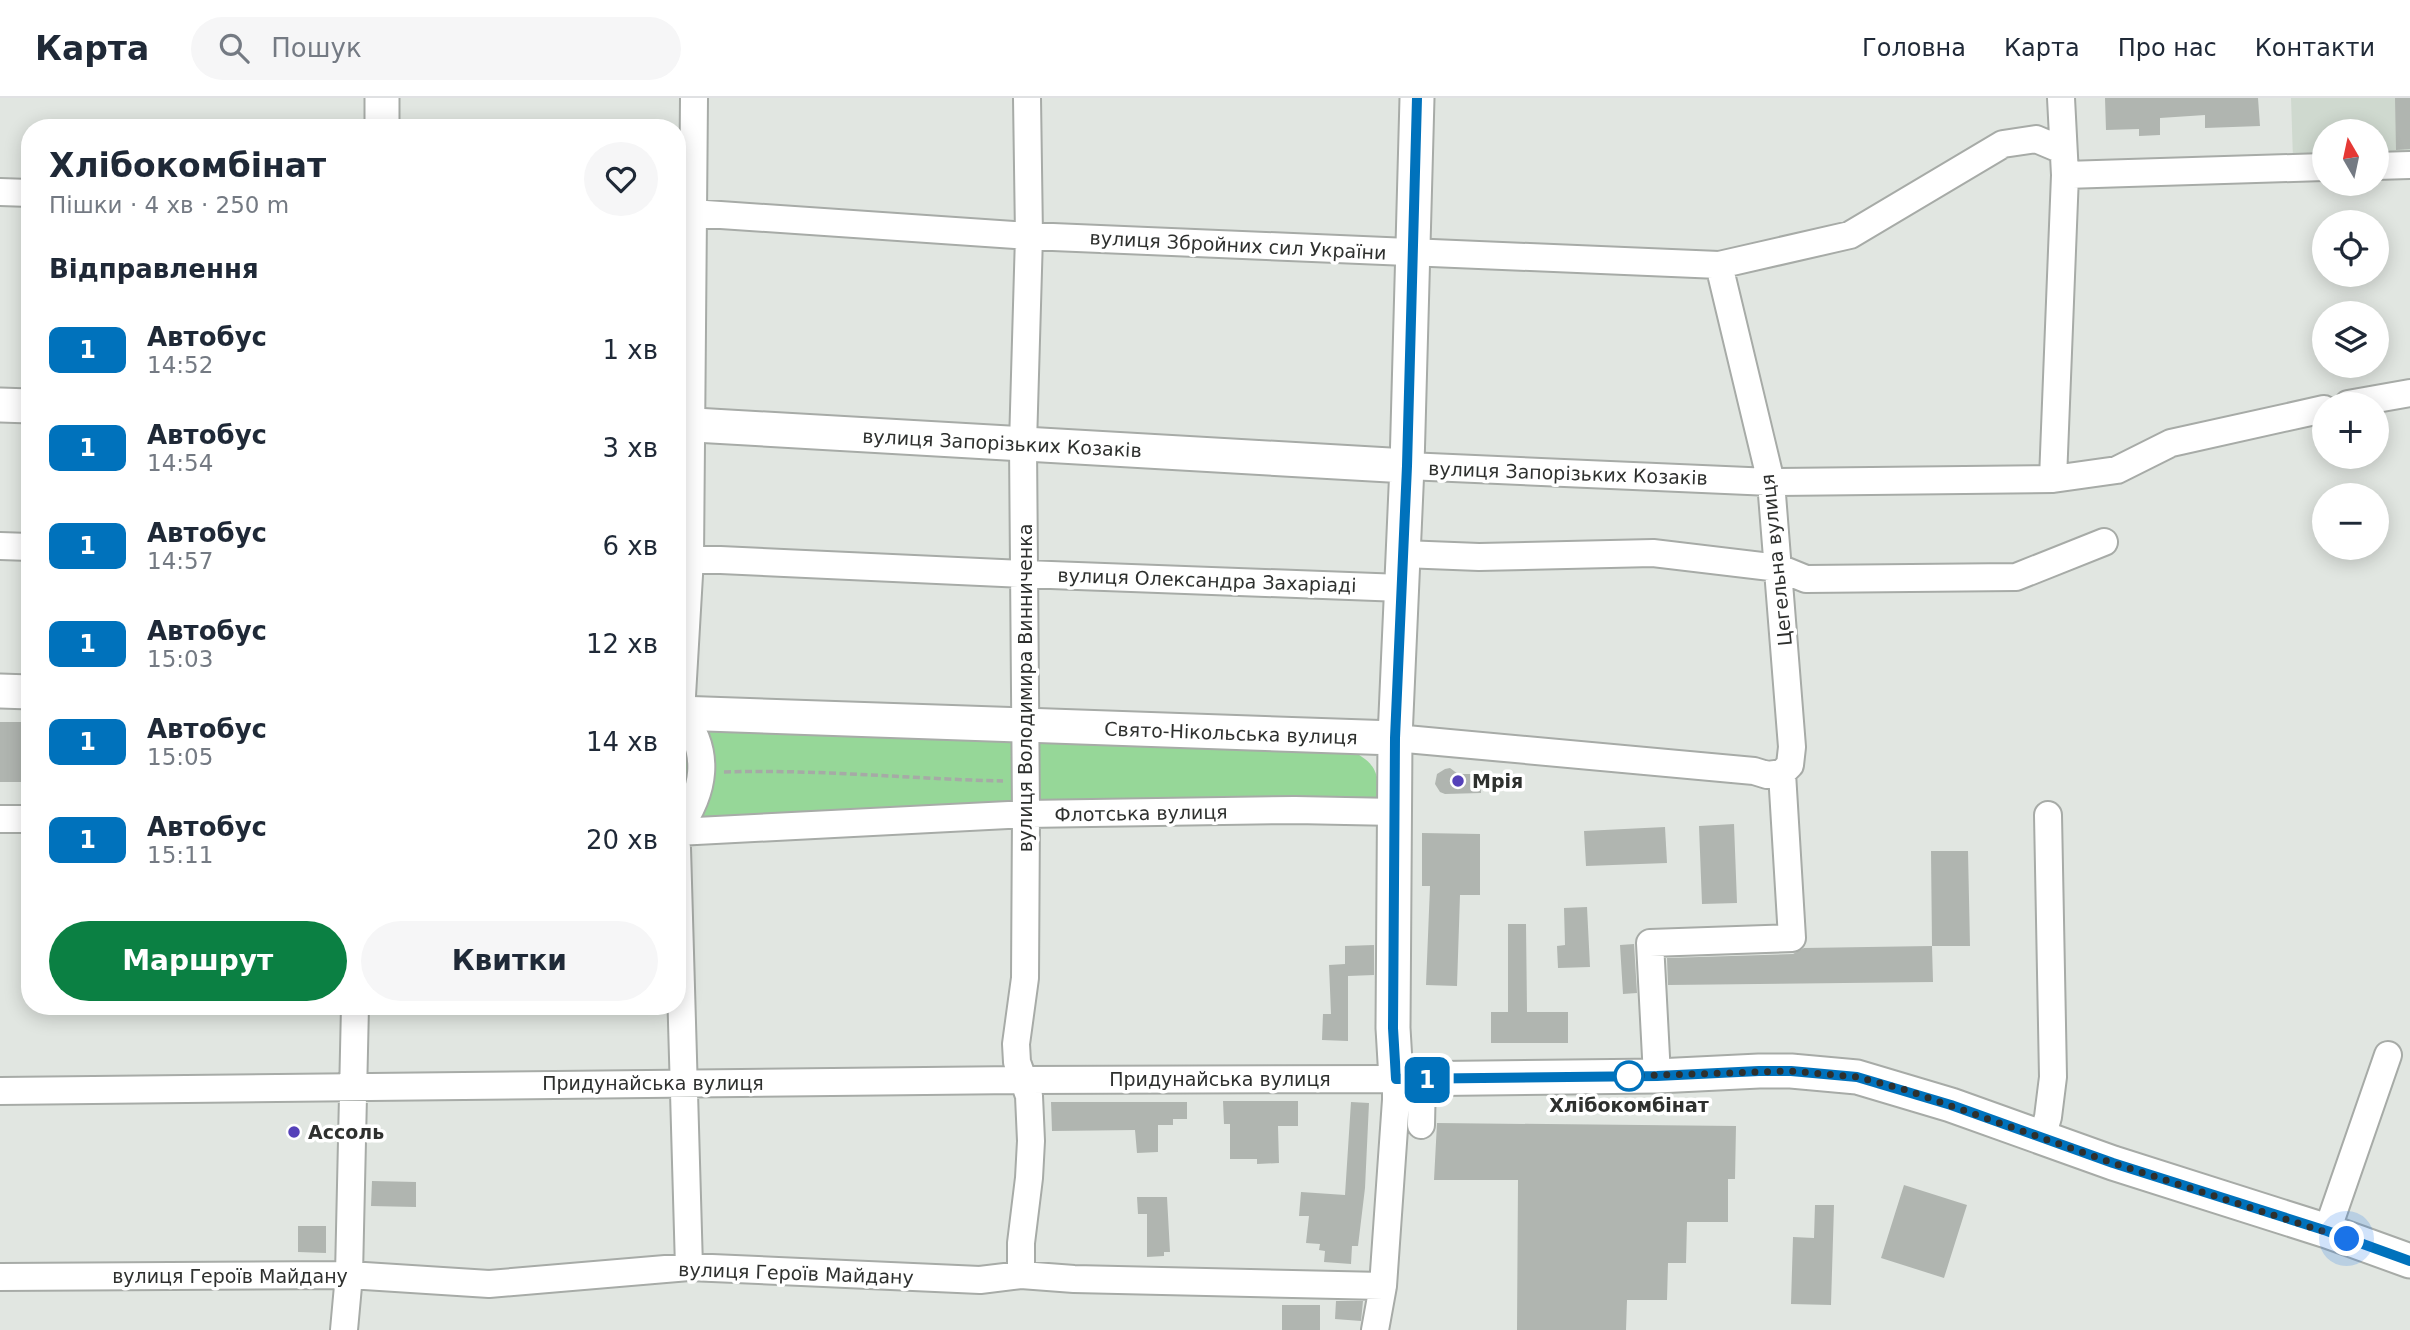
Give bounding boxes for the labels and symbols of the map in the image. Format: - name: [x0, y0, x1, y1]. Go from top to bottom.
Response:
- north arrow: [2312, 119, 2389, 196]
- street label: вулиця Збройних сил України: [1089, 226, 1387, 264]
- street label: вулиця Запорізьких Козаків: [862, 425, 1142, 461]
- street label: вулиця Запорізьких Козаків: [1428, 457, 1708, 489]
- street label: Цегельна вулиця: [1756, 473, 1796, 647]
- street label: вулиця Володимира Винниченка: [1014, 524, 1036, 852]
- street label: вулиця Олександра Захаріаді: [1057, 564, 1357, 596]
- street label: Свято-Нікольська вулиця: [1104, 718, 1358, 748]
- place label: Мрія: [1472, 770, 1523, 792]
- marker: Мрія: [1450, 773, 1466, 789]
- street label: Флотська вулиця: [1054, 800, 1228, 826]
- line badge: 1: [1404, 1057, 1450, 1103]
- marker: Хлібокомбінат: [1614, 1061, 1644, 1091]
- street label: Придунайська вулиця: [1109, 1068, 1331, 1090]
- street label: Придунайська вулиця: [542, 1072, 764, 1094]
- place label: Хлібокомбінат: [1549, 1094, 1709, 1116]
- place label: Ассоль: [308, 1121, 384, 1143]
- marker: Ассоль: [286, 1124, 302, 1140]
- your location: [2329, 1221, 2364, 1256]
- street label: вулиця Героїв Майдану: [678, 1258, 914, 1288]
- street label: вулиця Героїв Майдану: [112, 1265, 348, 1287]

